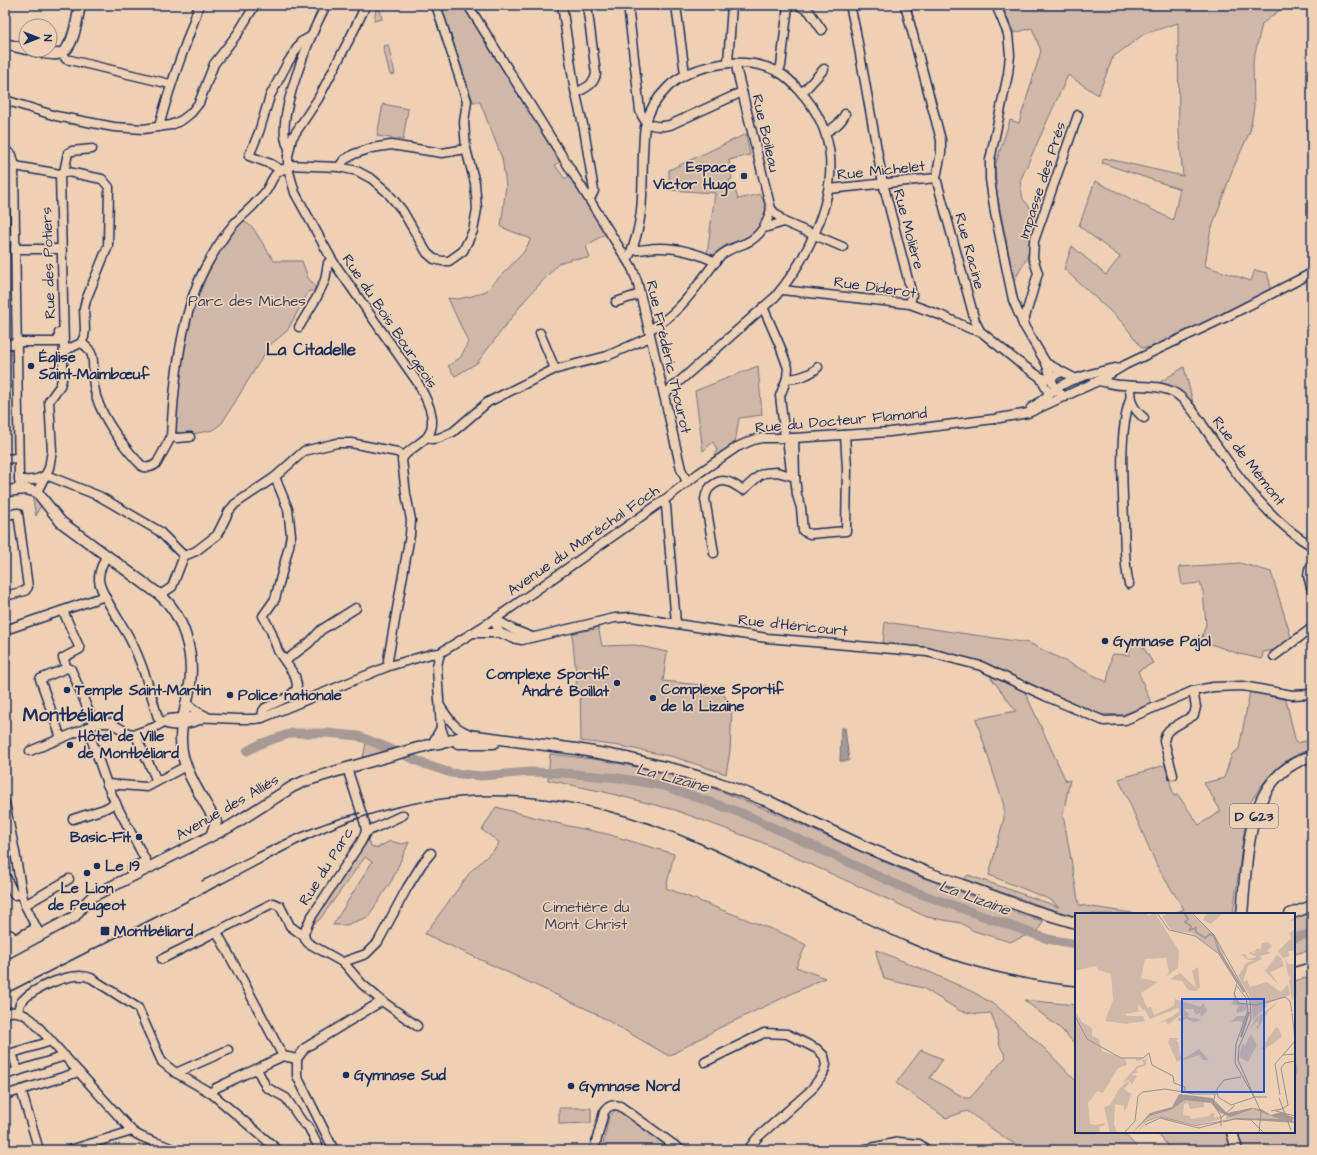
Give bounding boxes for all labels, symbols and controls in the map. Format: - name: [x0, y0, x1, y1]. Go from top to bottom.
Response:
- north arrow: [18, 18, 58, 58]
- text: N: [40, 35, 55, 42]
- street label: Rue Boileau: [746, 92, 785, 175]
- street label: Impasse des Prés: [1014, 118, 1071, 241]
- street label: Rue Michelet: [836, 155, 926, 186]
- place label: Espace Victor Hugo: [652, 157, 737, 197]
- marker: Espace Victor Hugo: [739, 171, 749, 181]
- street label: Rue Molière: [888, 187, 929, 272]
- street label: Rue des Potiers: [36, 206, 61, 319]
- street label: Rue Racine: [949, 211, 990, 292]
- street label: Rue du Bois Bourgeois: [336, 250, 443, 393]
- street label: Rue Diderot: [832, 271, 917, 304]
- street label: Rue Frédéric Thourot: [641, 278, 696, 436]
- park label: Parc des Miches: [188, 291, 306, 312]
- district label: La Citadelle: [266, 338, 356, 362]
- place label: Église Saint-Maimbœuf: [38, 347, 150, 385]
- marker: Église Saint-Maimbœuf: [26, 361, 36, 371]
- street label: Rue du Docteur Flamand: [754, 403, 928, 438]
- street label: Rue de Mémont: [1207, 412, 1290, 511]
- street label: Avenue du Maréchal Foch: [503, 480, 664, 601]
- street label: Rue d'Héricourt: [737, 609, 849, 642]
- place label: Gymnase Pajol: [1113, 631, 1211, 653]
- marker: Gymnase Pajol: [1100, 636, 1110, 646]
- place label: Complexe Sportif André Boillat: [486, 664, 610, 702]
- marker: Complexe Sportif André Boillat: [612, 678, 622, 688]
- place label: Complexe Sportif de la Lizaine: [660, 679, 785, 717]
- place label: Temple Saint-Martin: [74, 680, 211, 701]
- marker: Temple Saint-Martin: [62, 685, 72, 695]
- place label: Police nationale: [238, 685, 342, 706]
- marker: Police nationale: [225, 690, 235, 700]
- marker: Complexe Sportif de la Lizaine: [648, 693, 658, 703]
- district label: Montbéliard: [23, 702, 123, 729]
- place label: Hôtel de Ville de Montbéliard: [77, 726, 179, 764]
- marker: Hôtel de Ville de Montbéliard: [65, 740, 75, 750]
- water label: La Lizaine: [634, 758, 713, 799]
- street label: Avenue des Alliés: [172, 769, 283, 846]
- road number: D 623: [1230, 804, 1278, 828]
- street label: Rue du Parc: [294, 823, 359, 909]
- place label: Basic-Fit: [70, 827, 132, 848]
- marker: Basic-Fit: [134, 832, 144, 842]
- place label: Le 19: [105, 856, 140, 877]
- marker: Le 19: [92, 861, 102, 871]
- marker: Le Lion de Peugeot: [82, 868, 92, 878]
- water label: La Lizaine: [936, 875, 1015, 921]
- place label: Le Lion de Peugeot: [47, 878, 127, 918]
- park label: Cimetière du Mont Christ: [543, 897, 630, 935]
- inset map: [1075, 913, 1295, 1133]
- place label: Montbéliard: [114, 921, 193, 942]
- marker: Montbéliard: [99, 925, 111, 937]
- place label: Gymnase Sud: [354, 1065, 446, 1087]
- marker: Gymnase Sud: [341, 1070, 351, 1080]
- place label: Gymnase Nord: [579, 1076, 680, 1098]
- marker: Gymnase Nord: [566, 1081, 576, 1091]

